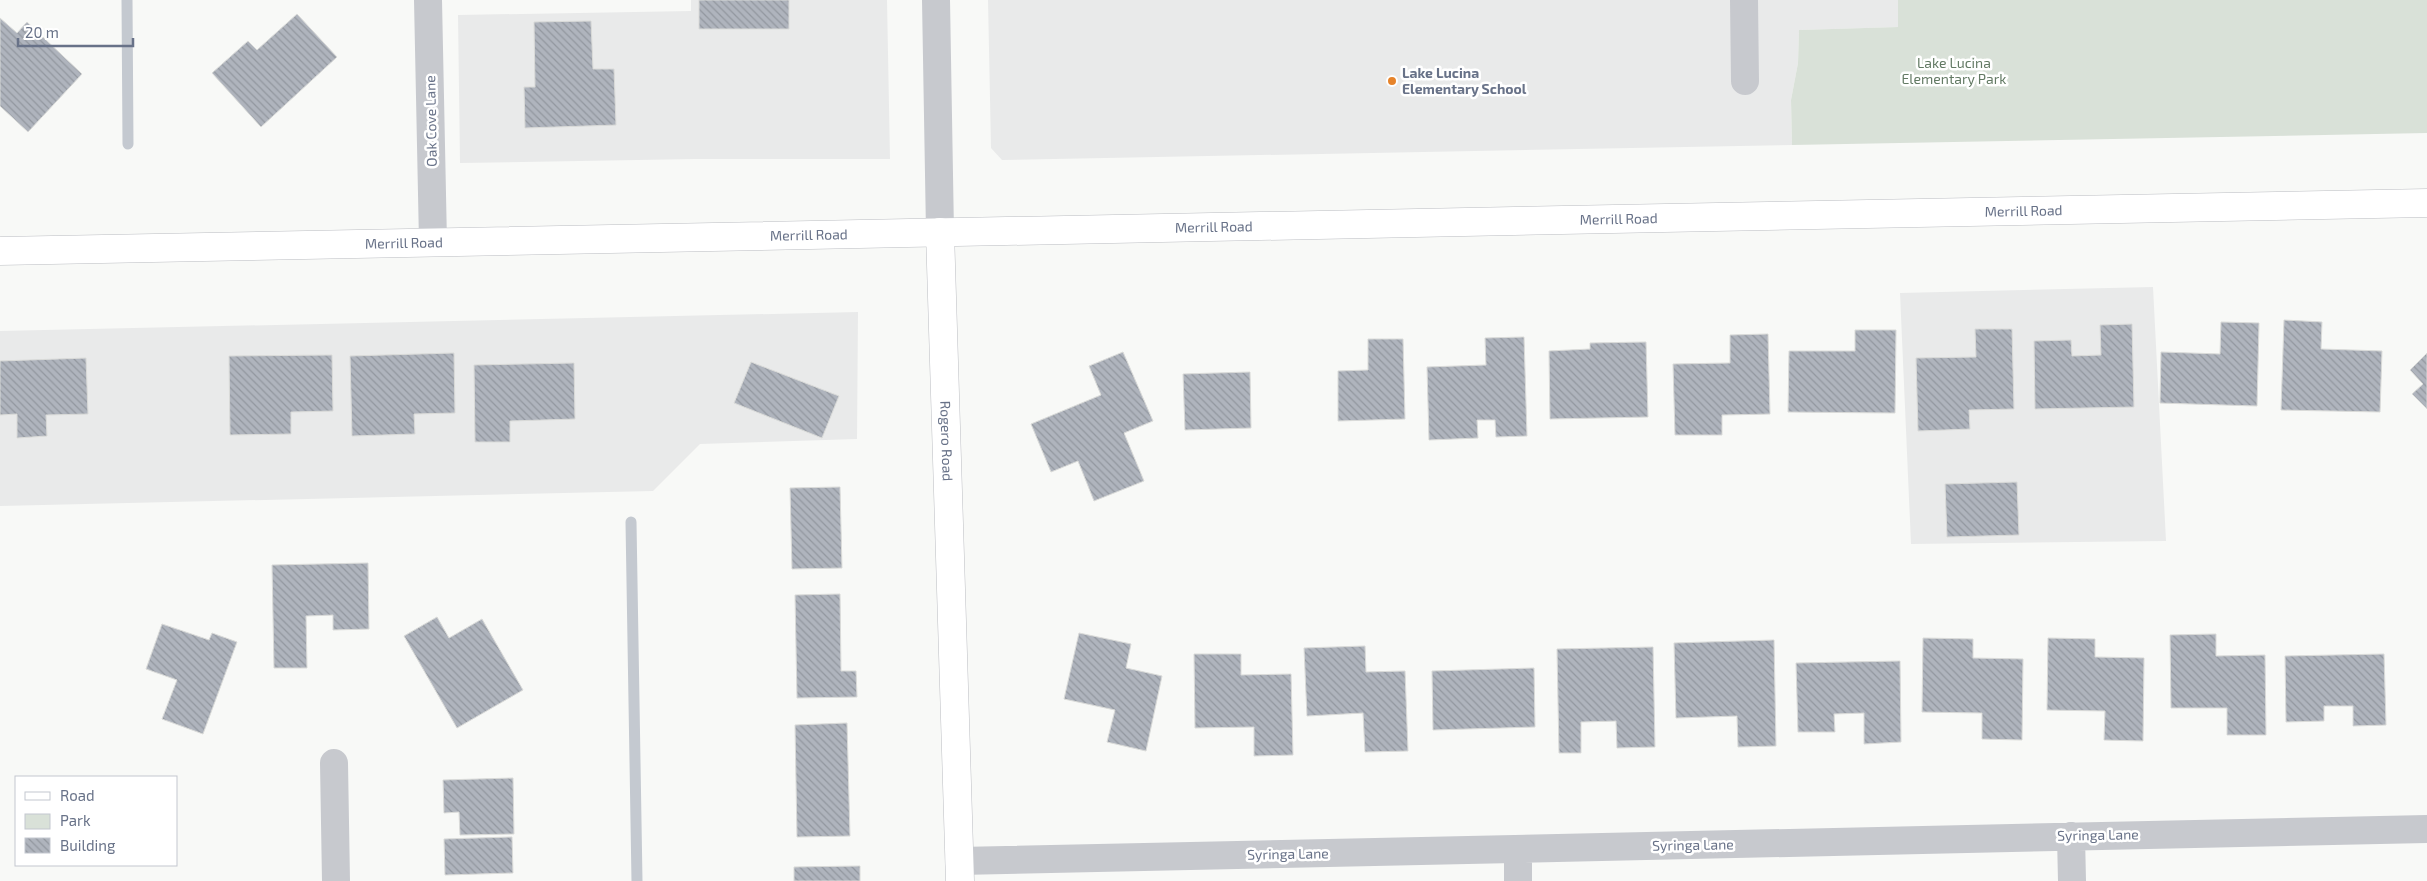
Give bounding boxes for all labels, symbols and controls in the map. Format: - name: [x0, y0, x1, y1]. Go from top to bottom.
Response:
- scale bar: [18, 15, 132, 47]
- text: 20 m: [25, 23, 59, 41]
- park label: Lake Lucina Elementary Park: [1902, 54, 2006, 87]
- place label: Lake Lucina Elementary School: [1402, 64, 1527, 97]
- street label: Oak Cove Lane: [421, 75, 440, 167]
- marker: Lake Lucina Elementary School: [1386, 75, 1398, 87]
- street label: Merrill Road: [1984, 201, 2063, 220]
- street label: Merrill Road: [1580, 209, 1658, 228]
- street label: Merrill Road: [1175, 217, 1253, 236]
- street label: Merrill Road: [770, 225, 848, 244]
- street label: Merrill Road: [365, 233, 443, 252]
- street label: Rogero Road: [937, 400, 957, 481]
- legend: [15, 776, 178, 866]
- text: Road: [60, 786, 95, 804]
- text: Park: [60, 811, 91, 829]
- street label: Syringa Lane: [2057, 825, 2139, 844]
- street label: Syringa Lane: [1652, 835, 1734, 854]
- text: Building: [60, 836, 116, 854]
- street label: Syringa Lane: [1247, 844, 1329, 863]

